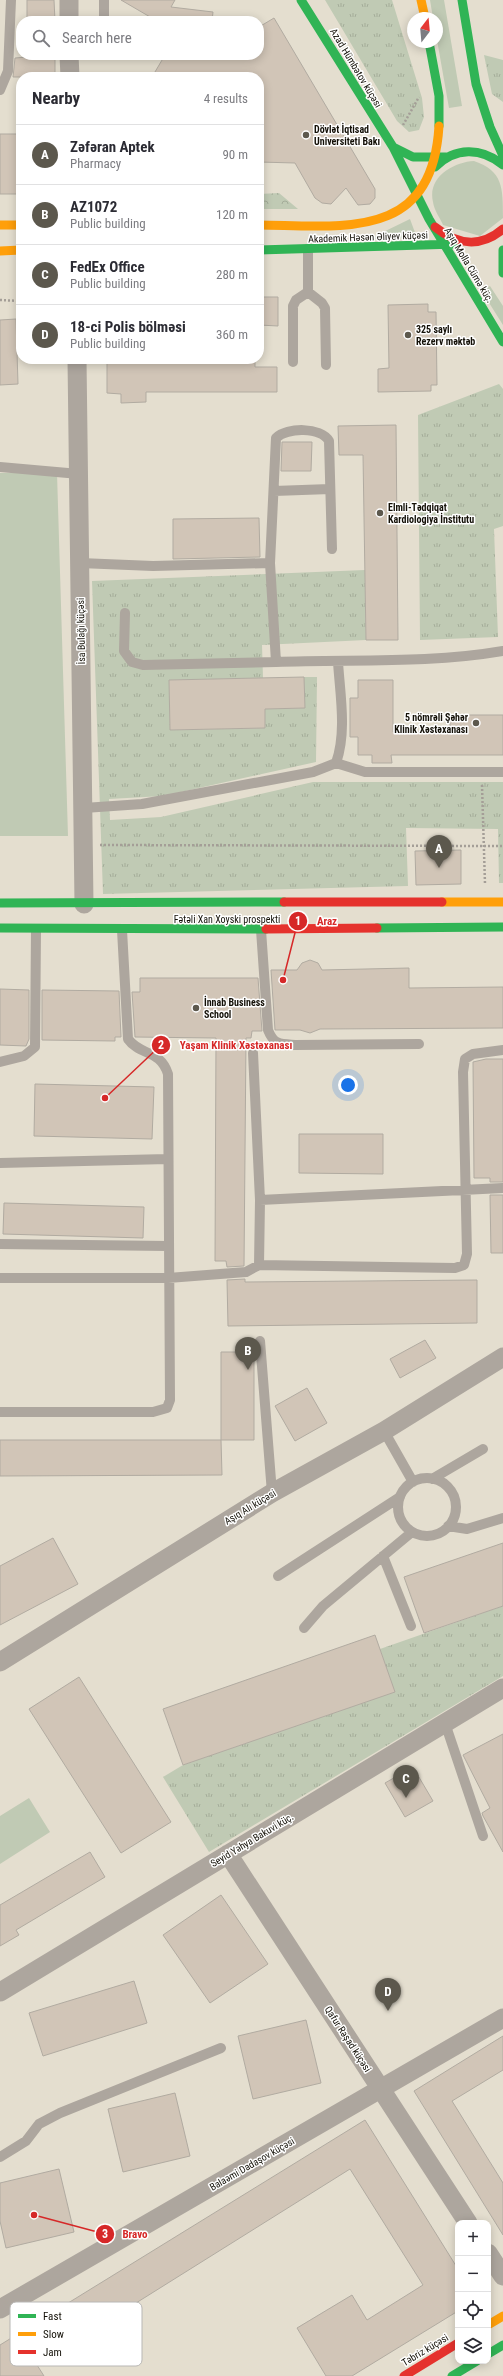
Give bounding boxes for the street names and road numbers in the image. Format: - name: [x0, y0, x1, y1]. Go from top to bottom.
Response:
- street label: Azad Hümbətov küçəsi: [328, 26, 384, 110]
- street label: Aşıq Molla Cümə küç.: [442, 225, 496, 305]
- street label: Akademik Həsən Əliyev küçəsi: [308, 229, 428, 245]
- street label: İsa Bulağı küçəsi: [74, 598, 87, 664]
- street label: Fətəli Xan Xoyski prospekti: [174, 914, 280, 925]
- street label: Aşıq Alı küçəsi: [222, 1487, 278, 1527]
- street label: Seyid Yəhya Bakuvi küç.: [209, 1811, 295, 1869]
- street label: Qafur Rəşad küçəsi: [323, 2004, 373, 2074]
- street label: Balaəmi Dadaşov küçəsi: [208, 2135, 296, 2193]
- street label: Təbriz küçəsi: [400, 2332, 450, 2368]

